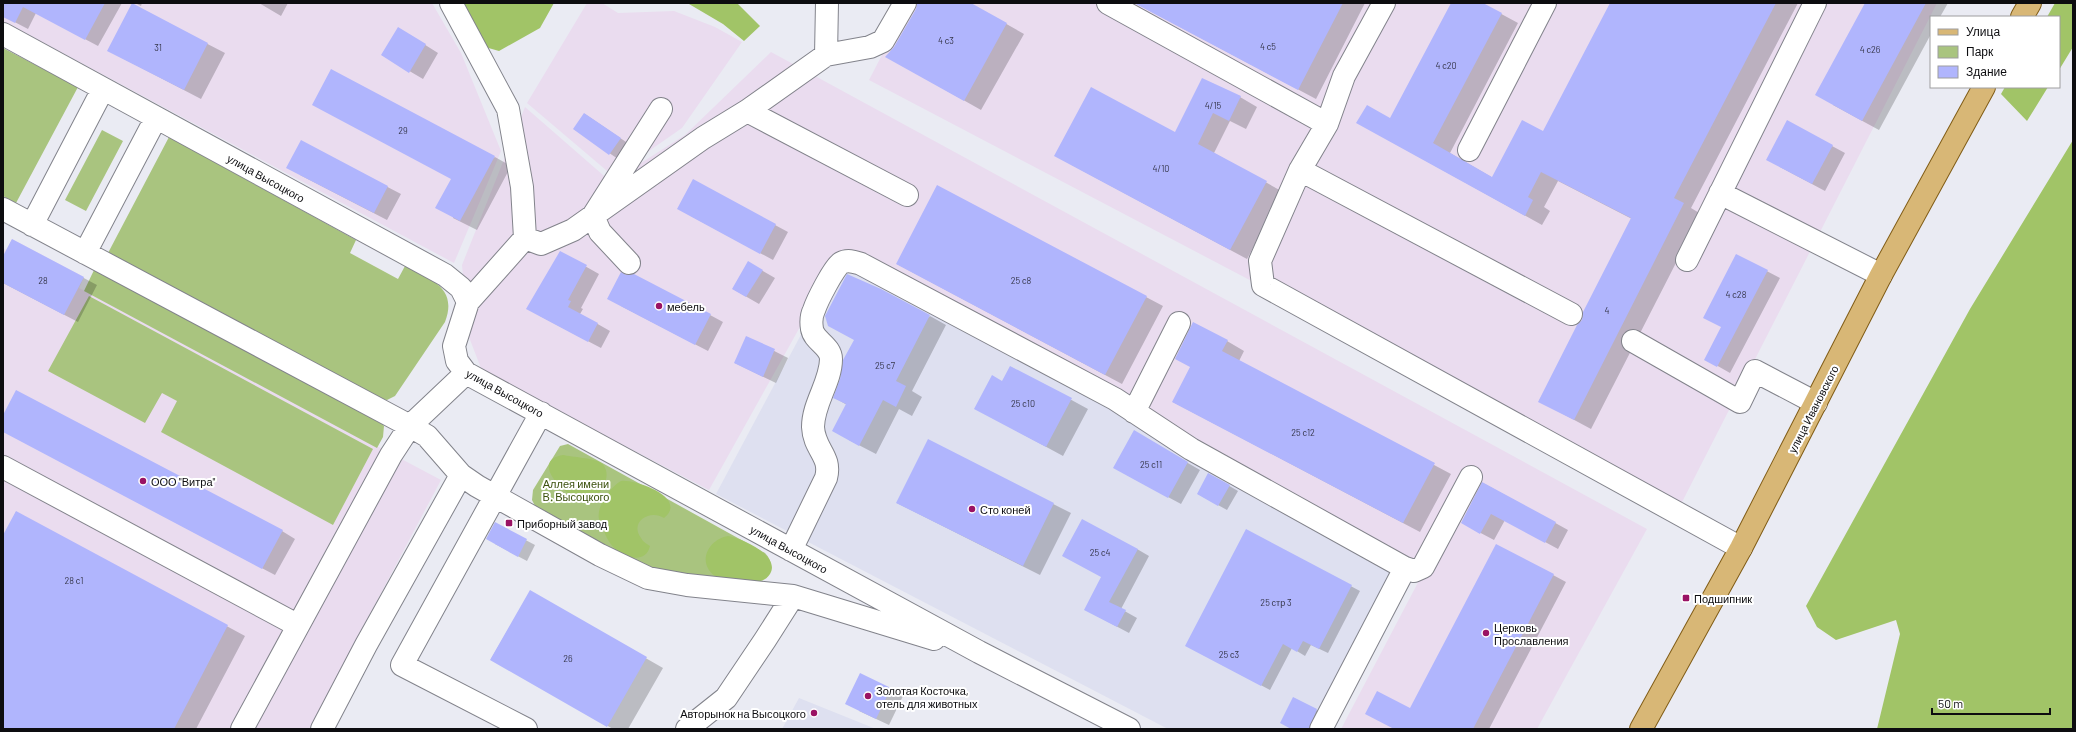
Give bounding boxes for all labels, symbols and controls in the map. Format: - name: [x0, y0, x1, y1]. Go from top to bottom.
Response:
- legend: [1930, 16, 2060, 88]
- text: Улица: [1966, 24, 2000, 39]
- house number: 4 с3: [938, 35, 954, 46]
- house number: 4 с5: [1260, 41, 1276, 52]
- house number: 31: [154, 42, 162, 53]
- house number: 4 с26: [1860, 44, 1881, 55]
- text: Парк: [1966, 44, 1994, 59]
- house number: 4 с20: [1435, 60, 1457, 71]
- text: Здание: [1966, 64, 2007, 79]
- house number: 4/15: [1205, 100, 1222, 111]
- house number: 29: [398, 125, 408, 136]
- street label: улица Высоцкого: [225, 151, 307, 205]
- house number: 4/10: [1153, 163, 1169, 174]
- house number: 28: [38, 275, 48, 286]
- house number: 25 с8: [1011, 275, 1032, 286]
- house number: 4 с28: [1726, 289, 1747, 300]
- place label: мебель: [667, 300, 705, 313]
- marker: мебель: [654, 301, 664, 311]
- house number: 4: [1605, 305, 1610, 316]
- house number: 25 с7: [875, 360, 896, 371]
- street label: улица Ивановского: [1785, 363, 1841, 455]
- street label: улица Высоцкого: [464, 366, 546, 420]
- house number: 25 с10: [1011, 398, 1035, 409]
- house number: 25 с12: [1291, 427, 1315, 438]
- house number: 25 с11: [1140, 459, 1162, 470]
- place label: ООО "Витра": [151, 475, 216, 488]
- marker: ООО "Витра": [138, 476, 148, 486]
- park label: Аллея имени В. Высоцкого: [543, 477, 609, 503]
- place label: Сто коней: [980, 503, 1031, 516]
- marker: Сто коней: [967, 504, 977, 514]
- place label: Приборный завод: [517, 517, 608, 530]
- marker: Приборный завод: [504, 518, 514, 528]
- street label: улица Высоцкого: [748, 522, 830, 576]
- house number: 25 с4: [1090, 547, 1110, 558]
- house number: 28 с1: [65, 575, 83, 586]
- place label: Подшипник: [1694, 592, 1752, 605]
- marker: Подшипник: [1681, 593, 1691, 603]
- house number: 25 стр 3: [1260, 597, 1292, 608]
- place label: Церковь Прославления: [1494, 621, 1569, 647]
- marker: Церковь Прославления: [1481, 628, 1491, 638]
- house number: 25 с3: [1219, 649, 1240, 660]
- house number: 26: [563, 653, 573, 664]
- place label: Золотая Косточка, отель для животных: [876, 684, 978, 710]
- scale bar: [1932, 690, 2050, 716]
- marker: Золотая Косточка, отель для животных: [863, 691, 873, 701]
- text: 50 m: [1938, 696, 1963, 710]
- place label: Авторынок на Высоцкого: [680, 707, 806, 720]
- marker: Авторынок на Высоцкого: [809, 708, 819, 718]

